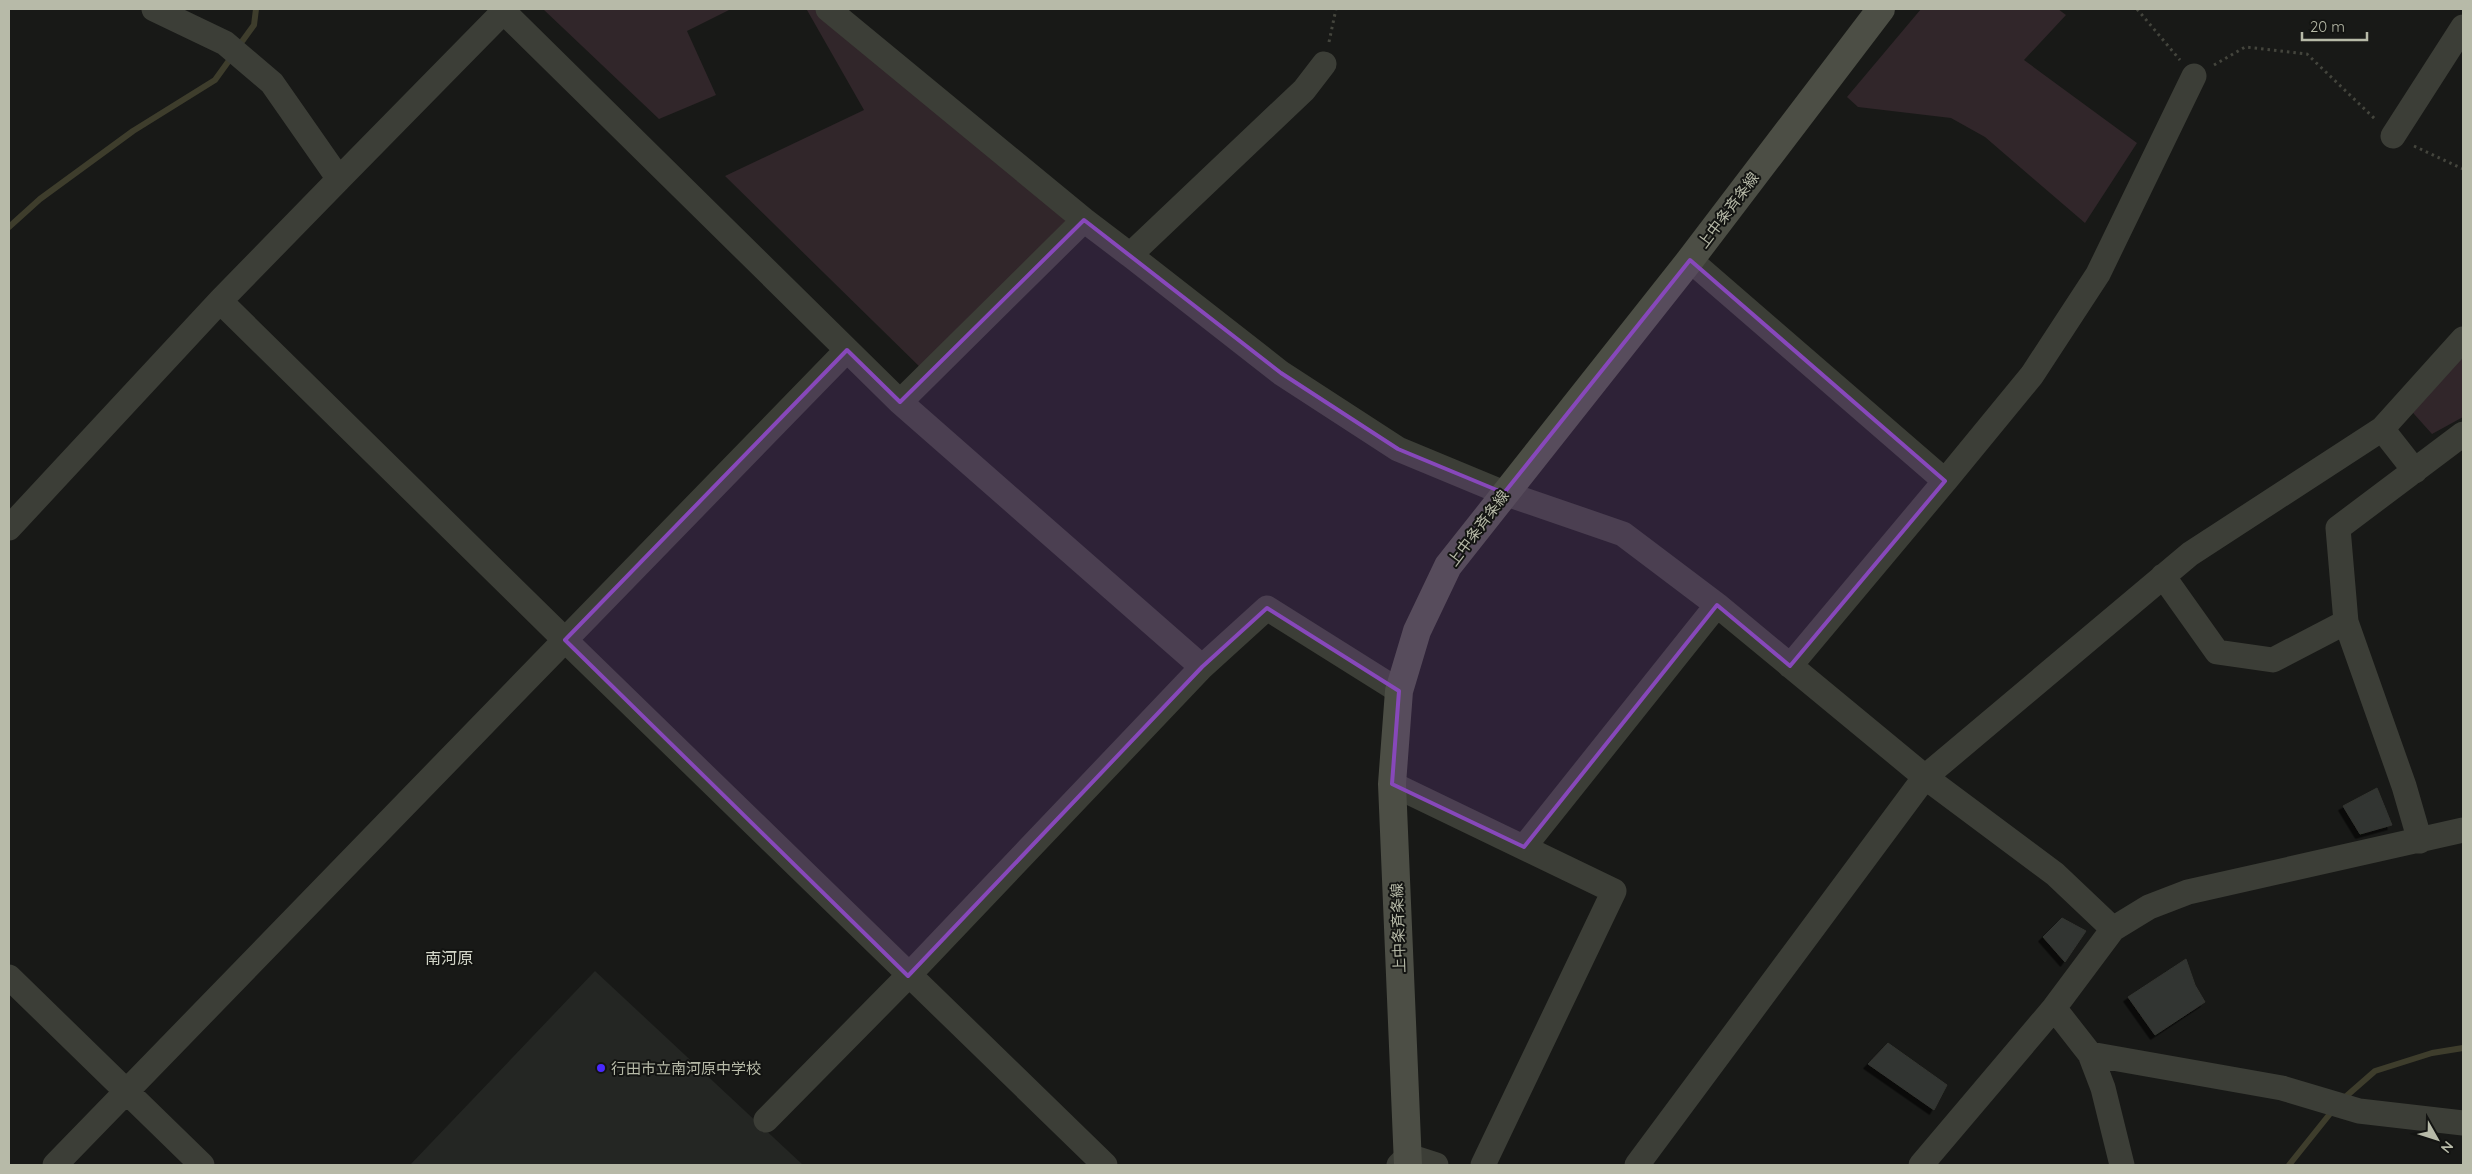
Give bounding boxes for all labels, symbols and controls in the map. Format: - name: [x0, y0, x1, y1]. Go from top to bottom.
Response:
- scale bar: [2302, 10, 2367, 42]
- text: 20 m: [2310, 17, 2345, 36]
- street label: 上中条斉条線: [1693, 168, 1763, 252]
- street label: 上中条斉条線: [1443, 486, 1513, 570]
- street label: 上中条斉条線: [1387, 883, 1409, 973]
- district label: 南河原: [425, 948, 473, 968]
- place label: 行田市立南河原中学校: [611, 1059, 761, 1078]
- marker: 行田市立南河原中学校: [595, 1062, 607, 1074]
- north arrow: [2412, 1114, 2462, 1164]
- text: N: [2437, 1138, 2457, 1157]

